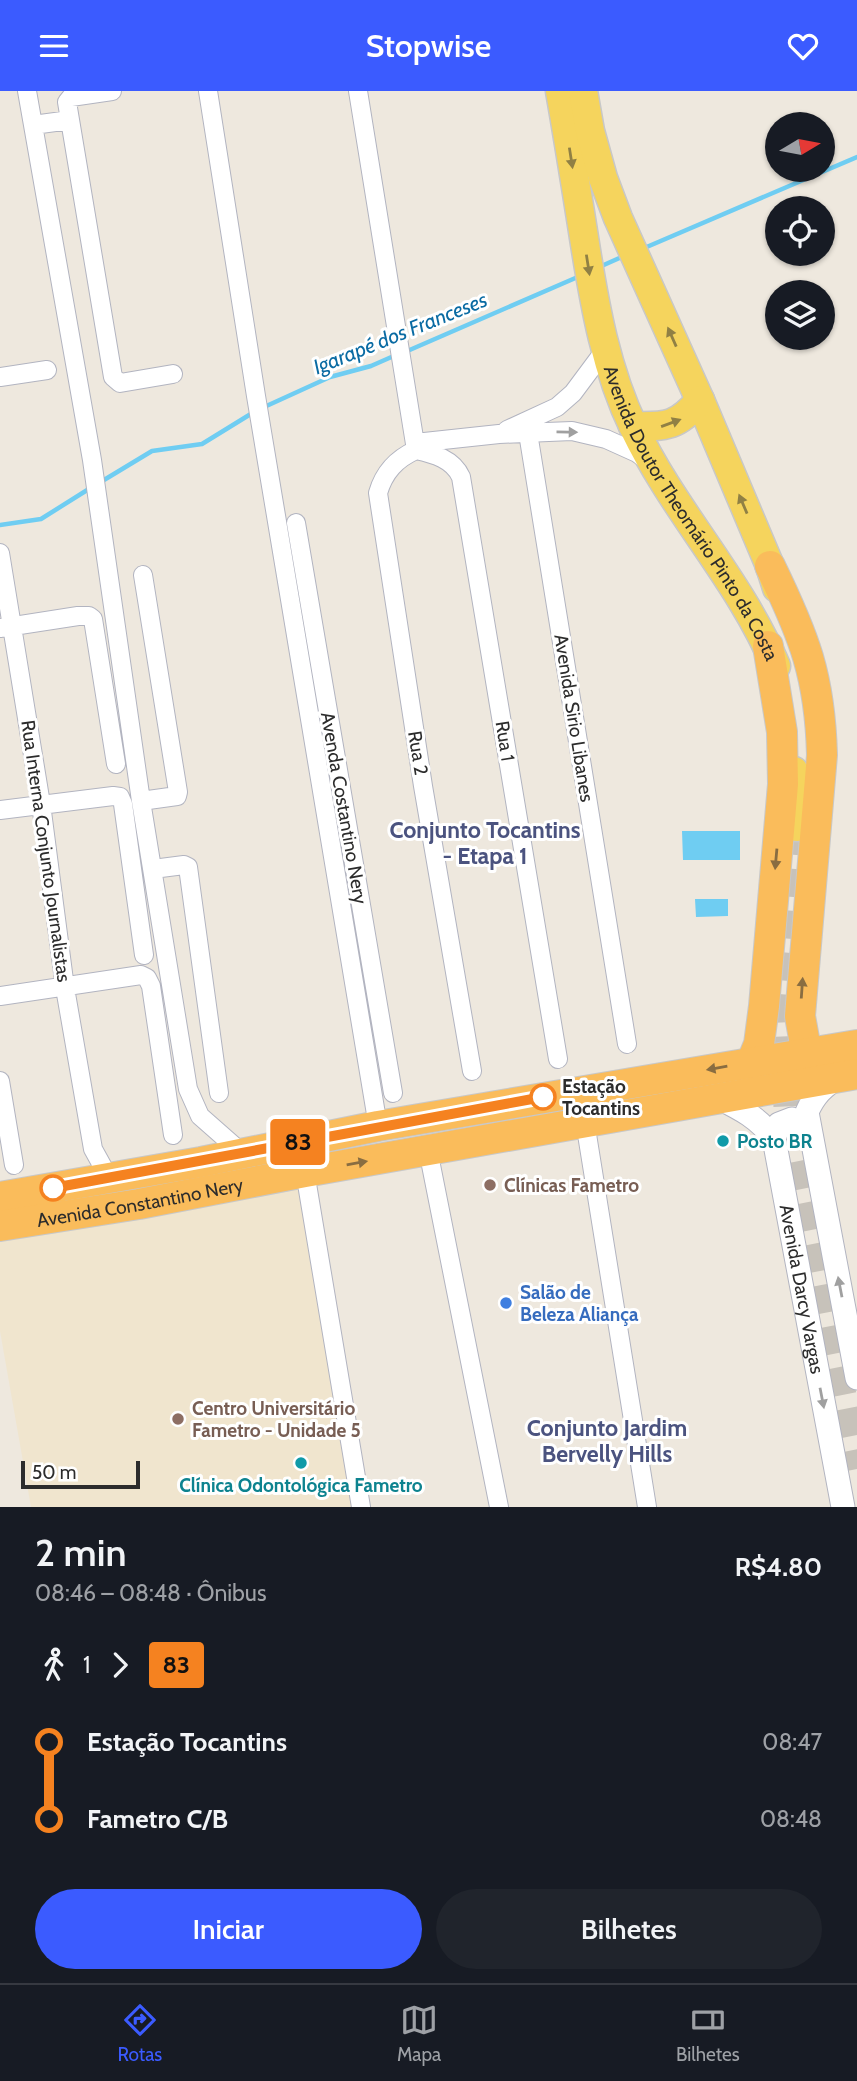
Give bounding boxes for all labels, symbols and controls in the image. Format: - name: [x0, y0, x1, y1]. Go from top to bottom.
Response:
- text: Stopwise: [366, 26, 491, 65]
- icon: menu: [35, 27, 73, 65]
- icon: heart: [784, 27, 822, 65]
- north arrow: [765, 112, 835, 182]
- map controls: [765, 112, 835, 350]
- one-way arrow: [566, 147, 577, 169]
- button: locate: [765, 196, 835, 266]
- one-way arrow: [583, 255, 594, 277]
- button: layers: [765, 280, 835, 350]
- water label: Igarapé dos Franceses: [309, 287, 491, 379]
- one-way arrow: [666, 327, 677, 348]
- street label: Avenida Doutor Theomário Pinto da Costa: [599, 363, 784, 664]
- one-way arrow: [660, 417, 681, 428]
- one-way arrow: [556, 426, 578, 438]
- one-way arrow: [738, 493, 749, 514]
- street label: Avenida Sirio Libanes: [549, 632, 599, 804]
- street label: Avenda Costantino Nery: [316, 710, 372, 906]
- street label: Rua Interna Conjunto Journalistas: [16, 719, 76, 984]
- street label: Rua 1: [490, 719, 520, 763]
- street label: Rua 2: [403, 729, 433, 777]
- district label: Conjunto Tocantins - Etapa 1: [389, 816, 581, 870]
- one-way arrow: [770, 849, 781, 871]
- one-way arrow: [796, 977, 807, 999]
- one-way arrow: [706, 1062, 728, 1073]
- place label: Estação Tocantins: [562, 1075, 640, 1120]
- marker: Estação Tocantins: [530, 1084, 556, 1110]
- line badge: 83: [266, 1119, 330, 1165]
- text: 83: [284, 1127, 312, 1156]
- place label: Posto BR: [737, 1130, 812, 1153]
- marker: Posto BR: [715, 1133, 731, 1149]
- one-way arrow: [346, 1157, 368, 1168]
- street label: Avenida Constantino Nery: [35, 1173, 246, 1232]
- place label: Clínicas Fametro: [504, 1174, 639, 1197]
- unlabelled marker: [40, 1175, 66, 1201]
- marker: Clínicas Fametro: [482, 1177, 498, 1193]
- street label: Avenida Darcy Vargas: [775, 1202, 829, 1376]
- one-way arrow: [834, 1276, 845, 1298]
- place label: Salão de Beleza Aliança: [520, 1281, 639, 1326]
- marker: Salão de Beleza Aliança: [498, 1295, 514, 1311]
- one-way arrow: [817, 1388, 828, 1410]
- place label: Centro Universitário Fametro - Unidade 5: [192, 1397, 361, 1442]
- marker: Centro Universitário Fametro - Unidade 5: [170, 1411, 186, 1427]
- district label: Conjunto Jardim Bervelly Hills: [527, 1414, 687, 1468]
- marker: Clínica Odontológica Fametro: [293, 1455, 309, 1471]
- scale bar: [21, 1458, 140, 1490]
- text: 50 m: [32, 1461, 76, 1484]
- place label: Clínica Odontológica Fametro: [179, 1474, 423, 1497]
- text: 2 min: [35, 1529, 127, 1576]
- text: R$4.80: [735, 1551, 822, 1583]
- text: 08:46 – 08:48 · Ônibus: [35, 1579, 266, 1607]
- icon: walk: [35, 1646, 73, 1684]
- icon: forward: [101, 1646, 139, 1684]
- text: 83: [163, 1650, 190, 1679]
- text: 1: [83, 1651, 91, 1679]
- text: Estação Tocantins: [87, 1726, 287, 1758]
- text: 08:47: [762, 1728, 822, 1756]
- text: Fametro C/B: [87, 1803, 228, 1835]
- text: 08:48: [760, 1805, 822, 1833]
- button: Iniciar: [35, 1889, 422, 1969]
- button: Bilhetes: [436, 1889, 822, 1969]
- tab: Rotas: [117, 2001, 162, 2066]
- tab: Mapa: [397, 2001, 441, 2066]
- tab: Bilhetes: [676, 2001, 740, 2066]

